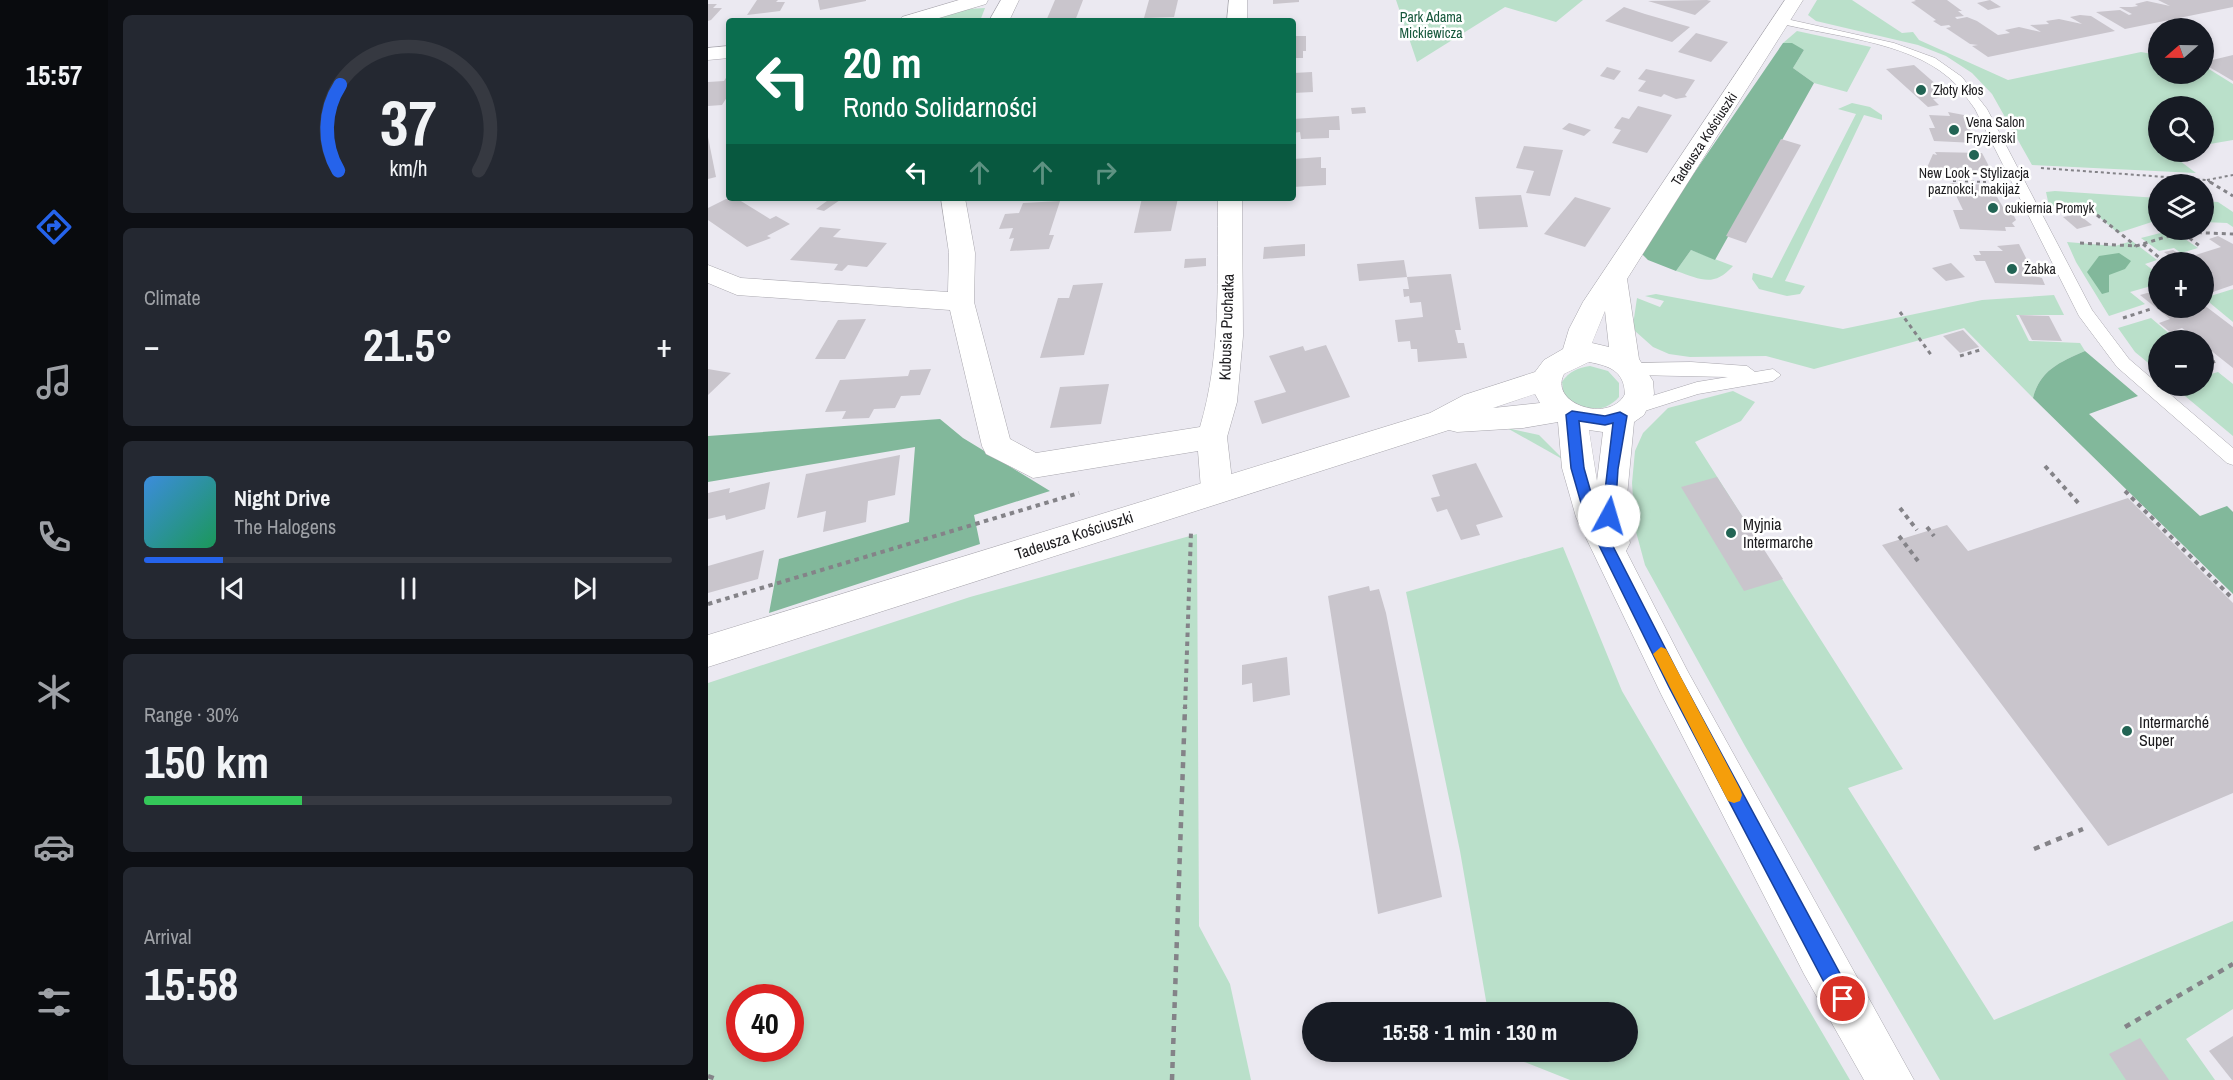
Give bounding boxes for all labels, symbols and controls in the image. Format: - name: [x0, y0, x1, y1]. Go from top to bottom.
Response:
- park label: Park Adama Mickiewicza: [1399, 8, 1463, 42]
- north arrow: [2148, 18, 2214, 84]
- map controls: [2148, 18, 2214, 396]
- text: 20 m: [843, 35, 922, 91]
- icon: left: [744, 42, 822, 120]
- text: 15:57: [26, 57, 82, 93]
- text: 37: [380, 80, 436, 164]
- place label: Złoty Kłos: [1933, 81, 1984, 99]
- marker: Złoty Kłos: [1914, 83, 1928, 97]
- text: Rondo Solidarności: [843, 89, 1037, 125]
- street label: Tadeusza Kościuszki: [1667, 89, 1741, 189]
- button: search: [2148, 96, 2214, 162]
- place label: Vena Salon Fryzjerski: [1966, 113, 2025, 147]
- marker: Vena Salon Fryzjerski: [1947, 123, 1961, 137]
- marker: New Look - Stylizacja paznokci, makijaż: [1967, 148, 1981, 162]
- text: km/h: [389, 154, 427, 183]
- icon: left: [900, 156, 933, 189]
- icon: ahead: [963, 156, 996, 189]
- icon: ahead: [1026, 156, 1059, 189]
- icon: right: [1089, 156, 1122, 189]
- place label: New Look - Stylizacja paznokci, makijaż: [1919, 164, 2030, 198]
- button: layers: [2148, 174, 2214, 240]
- place label: cukiernia Promyk: [2005, 199, 2095, 217]
- marker: cukiernia Promyk: [1986, 201, 2000, 215]
- icon: directions: [33, 206, 75, 248]
- button: +: [2148, 252, 2214, 318]
- place label: Żabka: [2024, 260, 2057, 278]
- marker: Żabka: [2005, 262, 2019, 276]
- street label: Kubusia Puchatka: [1213, 273, 1239, 381]
- text: Climate: [144, 284, 201, 311]
- text: 21.5°: [363, 314, 453, 375]
- text: −: [144, 323, 160, 367]
- text: +: [656, 323, 672, 367]
- button: −: [2148, 330, 2214, 396]
- icon: music: [33, 361, 75, 403]
- text: Night Drive: [234, 483, 330, 513]
- position arrow: [1577, 484, 1641, 548]
- street label: Tadeusza Kościuszki: [1012, 505, 1136, 565]
- text: The Halogens: [234, 513, 336, 540]
- place label: Myjnia Intermarche: [1743, 513, 1813, 553]
- icon: phone: [33, 516, 75, 558]
- marker: Myjnia Intermarche: [1724, 526, 1738, 540]
- icon: previous: [216, 572, 249, 605]
- icon: pause: [392, 572, 425, 605]
- icon: next: [568, 572, 601, 605]
- icon: climate: [33, 671, 75, 713]
- text: Range · 30%: [144, 701, 239, 728]
- place label: Intermarché Super: [2139, 711, 2209, 751]
- marker: Intermarché Super: [2120, 724, 2134, 738]
- text: 150 km: [144, 731, 269, 792]
- icon: car: [33, 826, 75, 868]
- text: Arrival: [144, 923, 191, 950]
- text: 15:58: [144, 953, 238, 1014]
- pin: [1817, 973, 1868, 1024]
- icon: filters: [33, 981, 75, 1023]
- icon: arrive: [1826, 982, 1859, 1015]
- speed limit sign: 40: [726, 984, 804, 1062]
- text: 15:58 · 1 min · 130 m: [1383, 1017, 1557, 1047]

